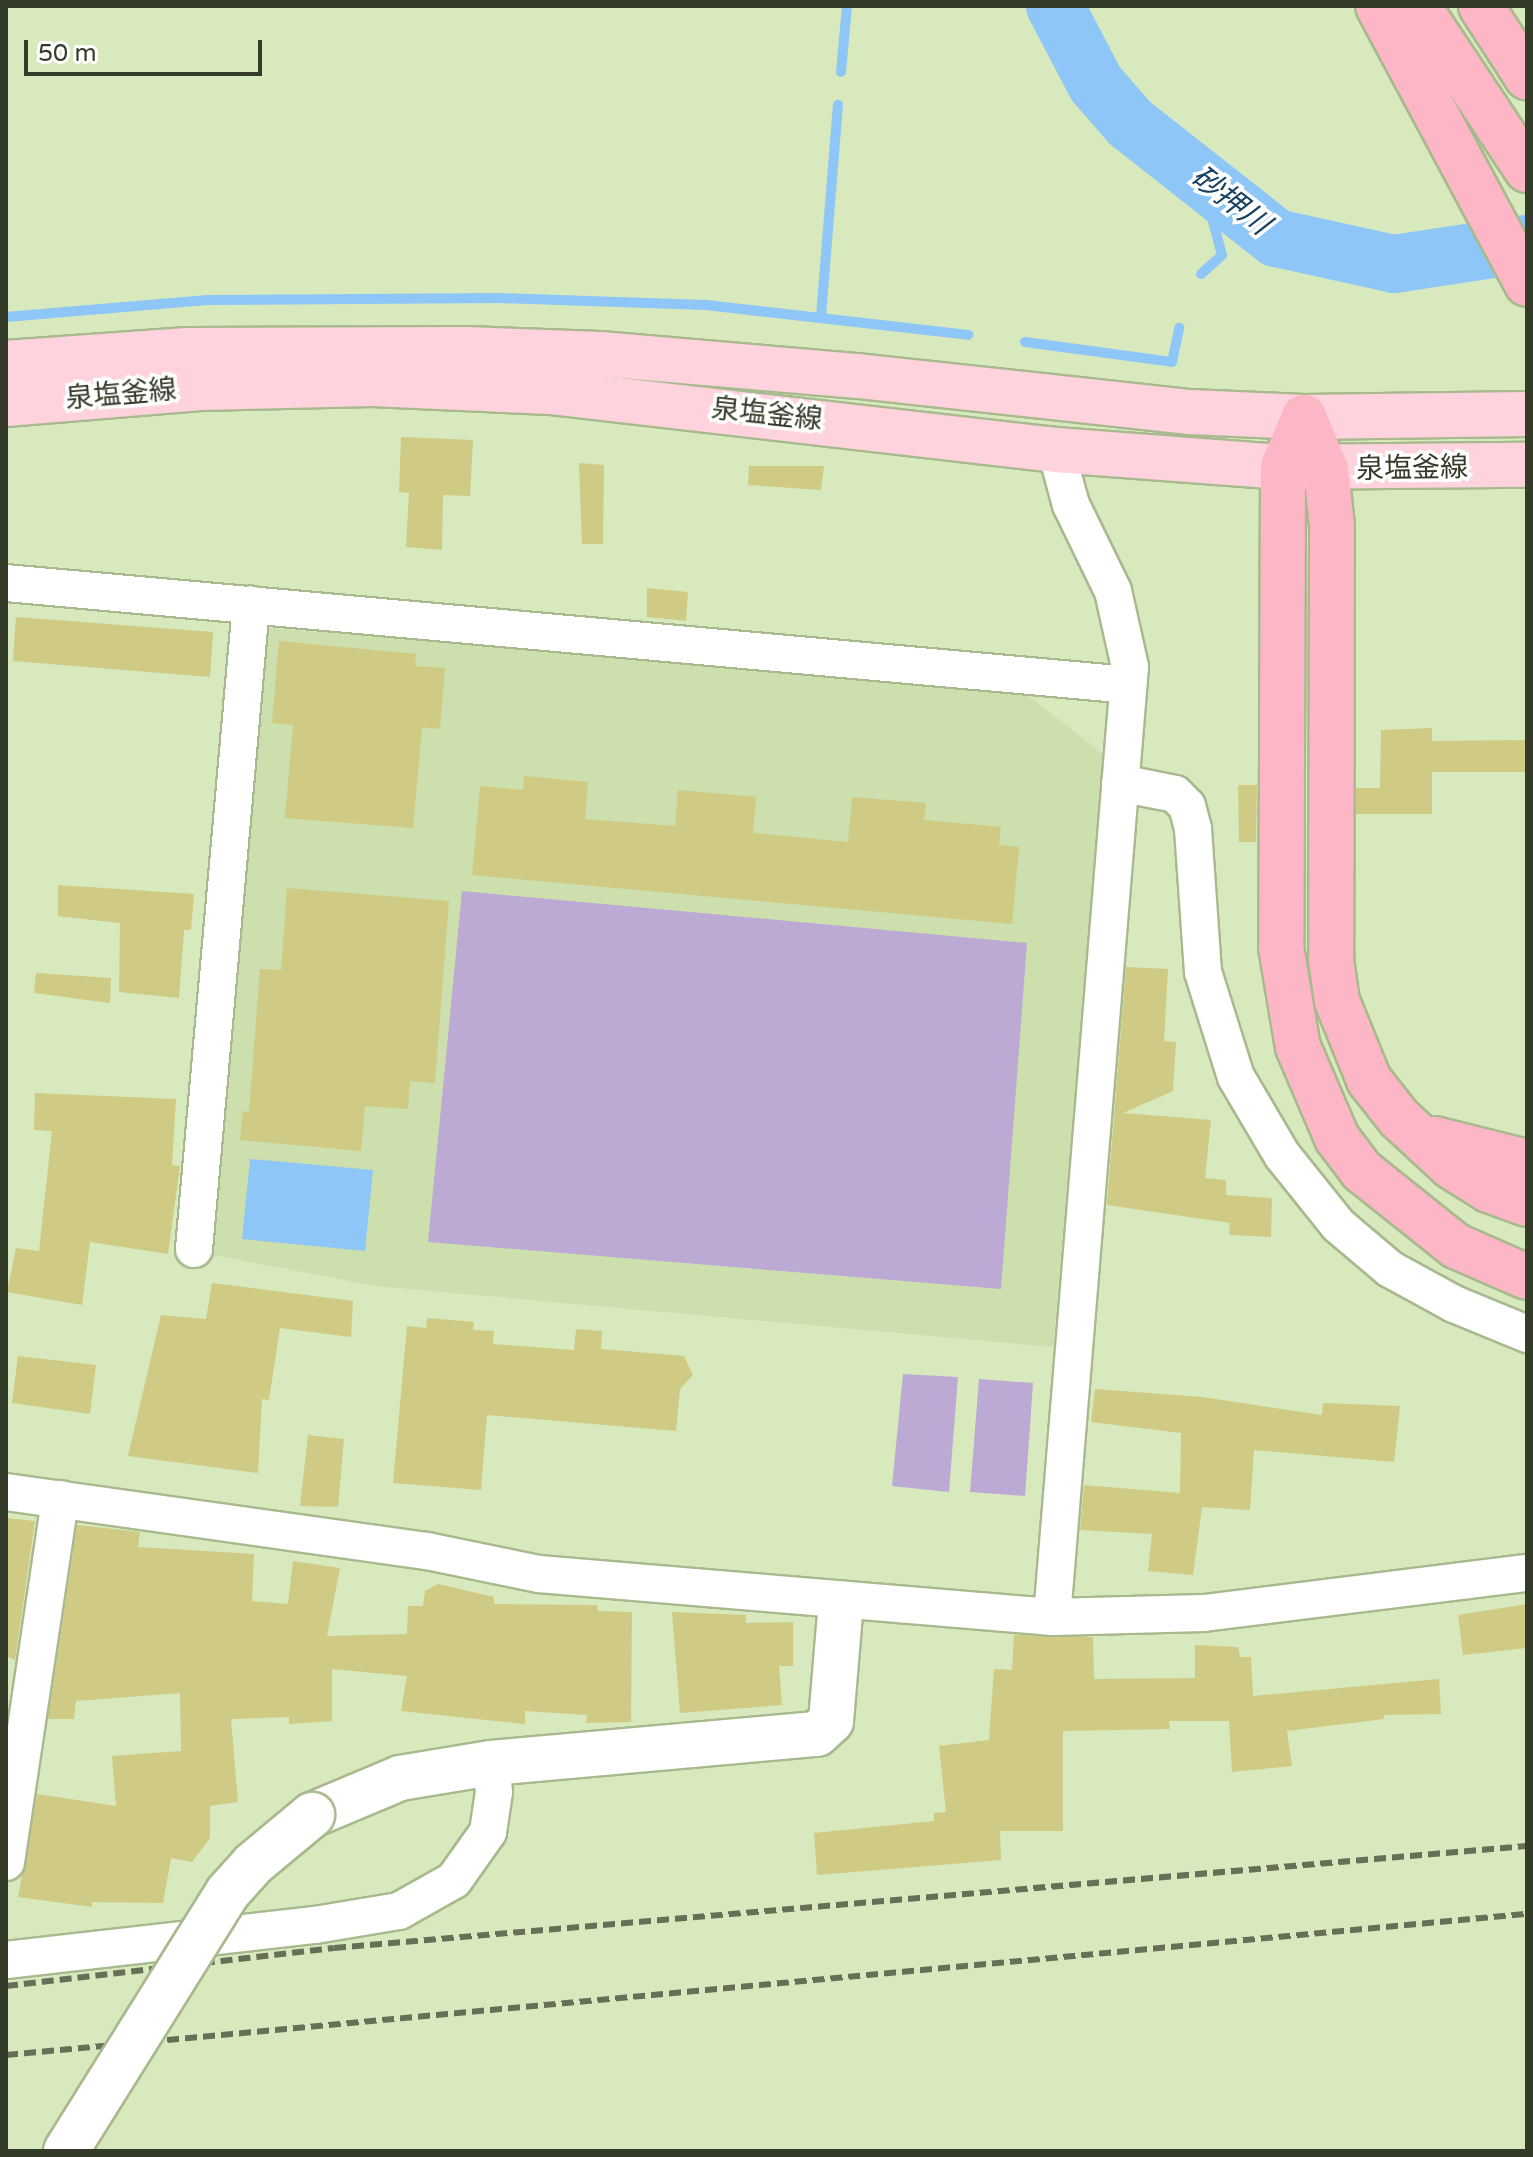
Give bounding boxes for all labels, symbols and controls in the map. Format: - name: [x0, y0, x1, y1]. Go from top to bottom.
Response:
- scale bar: [28, 24, 266, 74]
- text: 50 m: [38, 39, 96, 68]
- water label: 砂押川: [1183, 159, 1277, 243]
- street label: 泉塩釜線: [64, 372, 178, 416]
- street label: 泉塩釜線: [710, 391, 824, 437]
- street label: 泉塩釜線: [1356, 450, 1468, 486]

